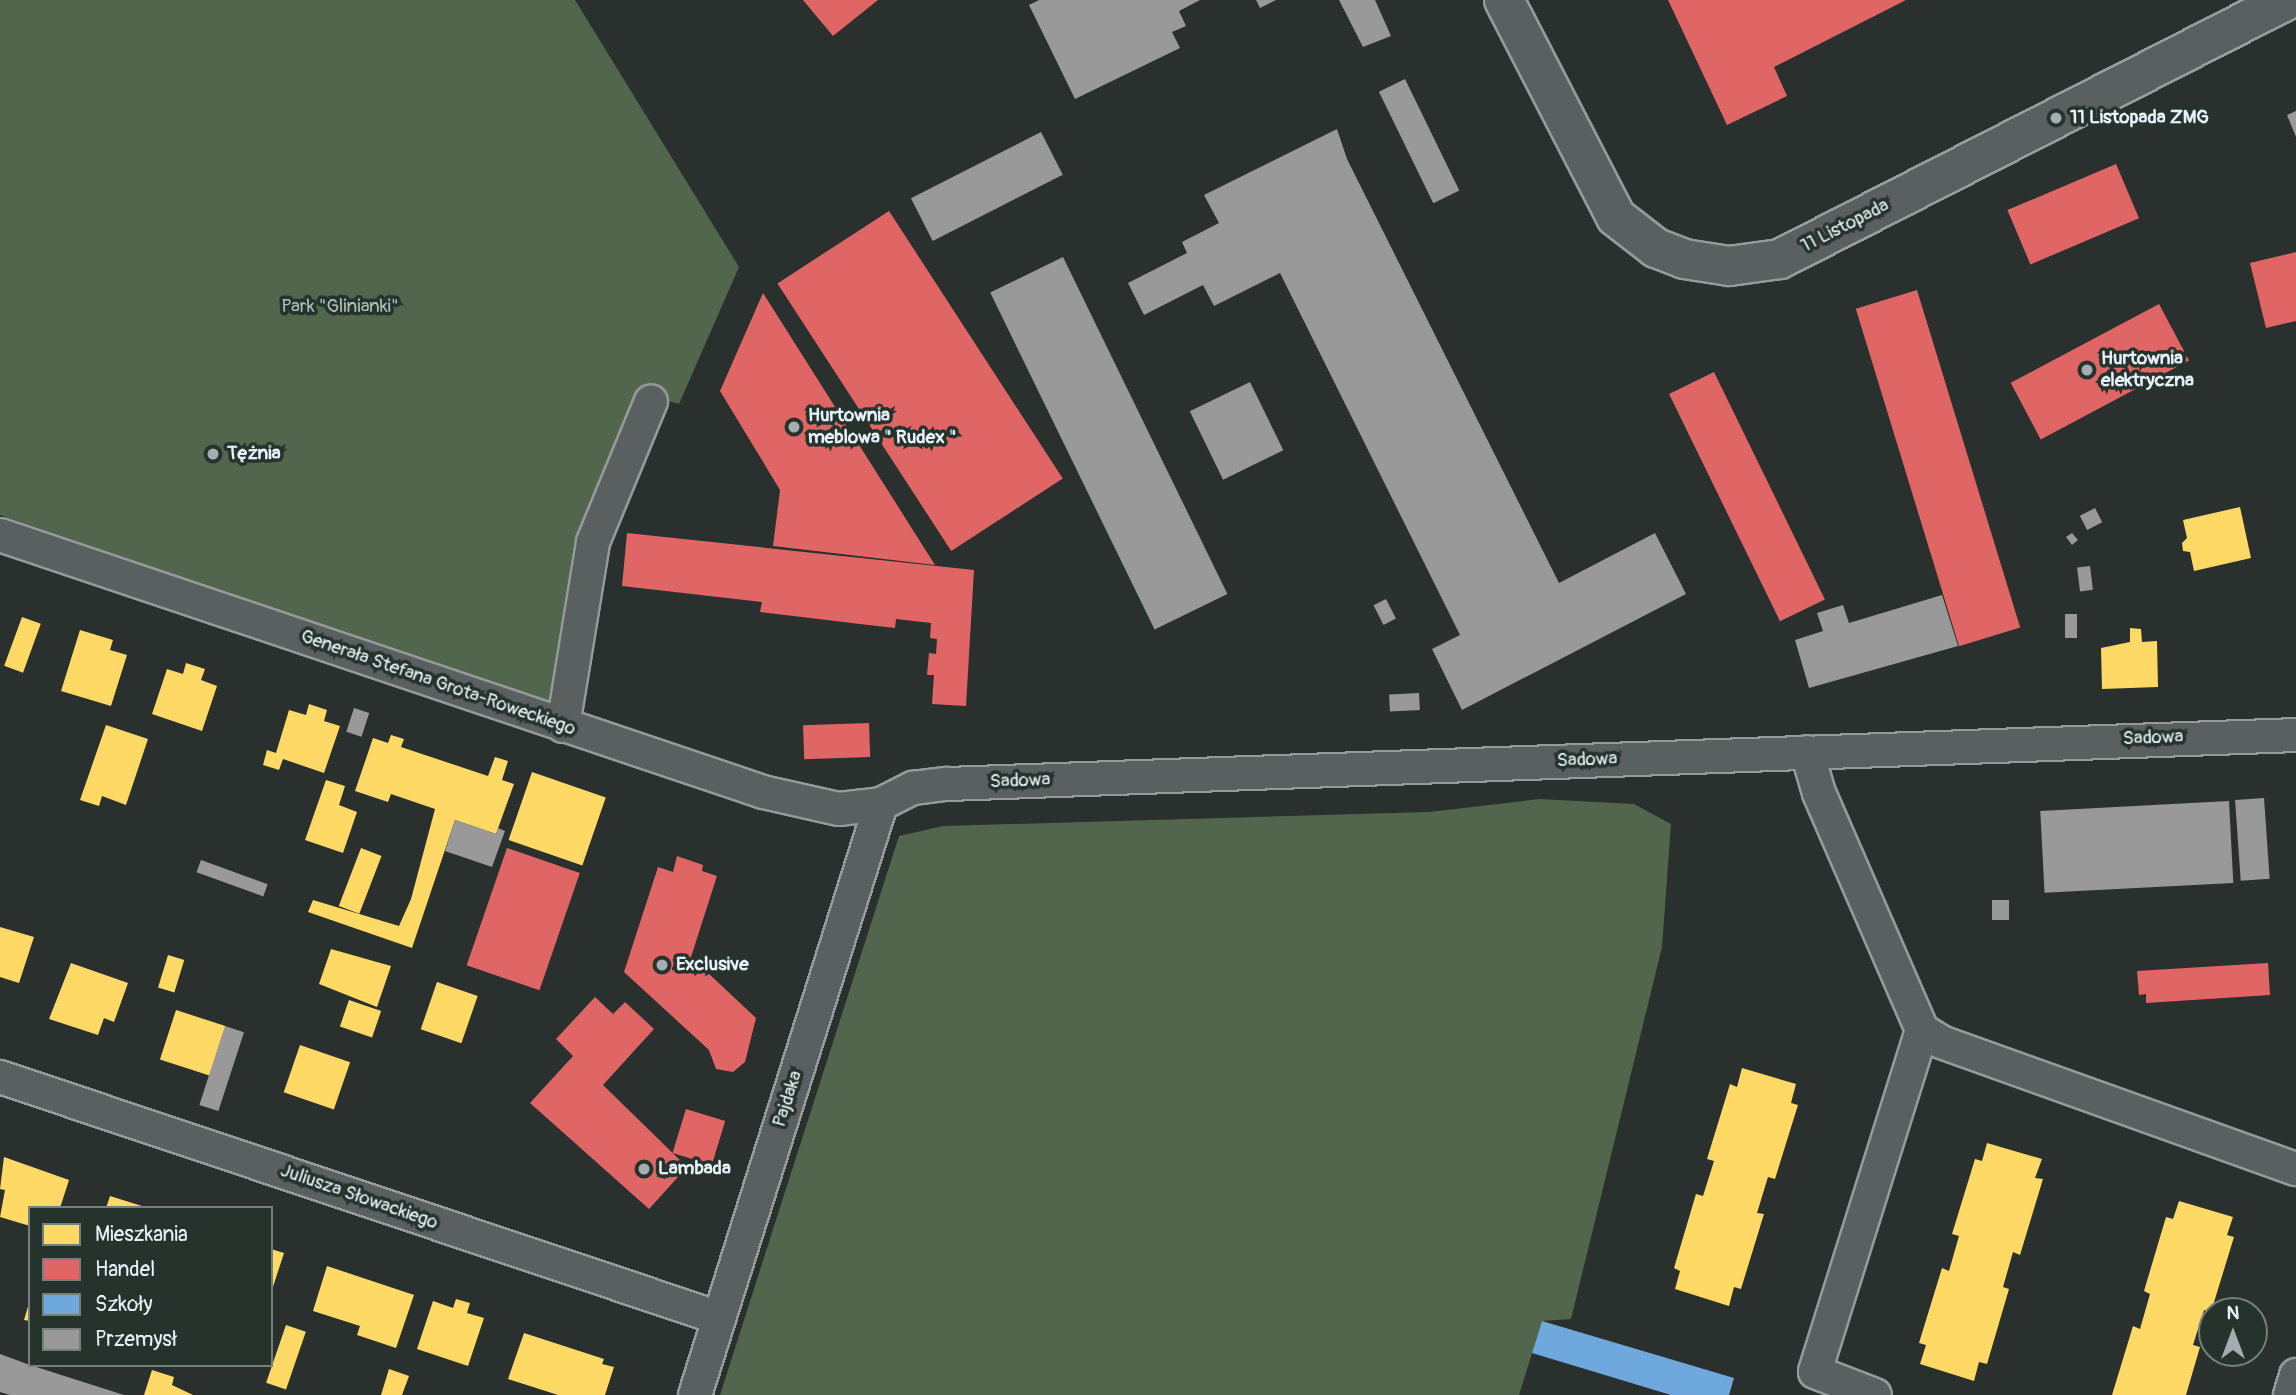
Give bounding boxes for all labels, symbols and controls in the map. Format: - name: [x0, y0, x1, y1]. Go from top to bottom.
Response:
- place label: 11 Listopada ZMG: [2070, 107, 2209, 129]
- marker: 11 Listopada ZMG: [2048, 110, 2064, 126]
- street label: 11 Listopada: [1797, 194, 1893, 258]
- park label: Park "Glinianki": [281, 296, 399, 318]
- place label: Hurtownia elektryczna: [2101, 348, 2194, 392]
- marker: Hurtownia elektryczna: [2079, 362, 2095, 378]
- place label: Hurtownia meblowa " Rudex ": [808, 405, 956, 449]
- marker: Hurtownia meblowa " Rudex ": [786, 419, 802, 435]
- place label: Tężnia: [227, 443, 281, 465]
- marker: Tężnia: [205, 446, 221, 462]
- street label: Generała Stefana Grota-Roweckiego: [298, 625, 578, 741]
- street label: Sadowa: [2122, 726, 2184, 750]
- street label: Sadowa: [1556, 748, 1618, 772]
- street label: Sadowa: [989, 769, 1051, 793]
- place label: Exclusive: [676, 954, 749, 976]
- marker: Exclusive: [654, 957, 670, 973]
- street label: Pajdaka: [768, 1068, 808, 1130]
- place label: Lambada: [658, 1158, 731, 1180]
- street label: Juliusza Słowackiego: [277, 1159, 441, 1235]
- marker: Lambada: [636, 1161, 652, 1177]
- legend: [28, 1206, 273, 1367]
- text: Mieszkania: [95, 1221, 188, 1248]
- text: Handel: [95, 1256, 155, 1283]
- text: Szkoły: [95, 1291, 152, 1318]
- north arrow: [2198, 1297, 2268, 1367]
- text: N: [2227, 1301, 2239, 1325]
- text: Przemysł: [95, 1326, 177, 1353]

